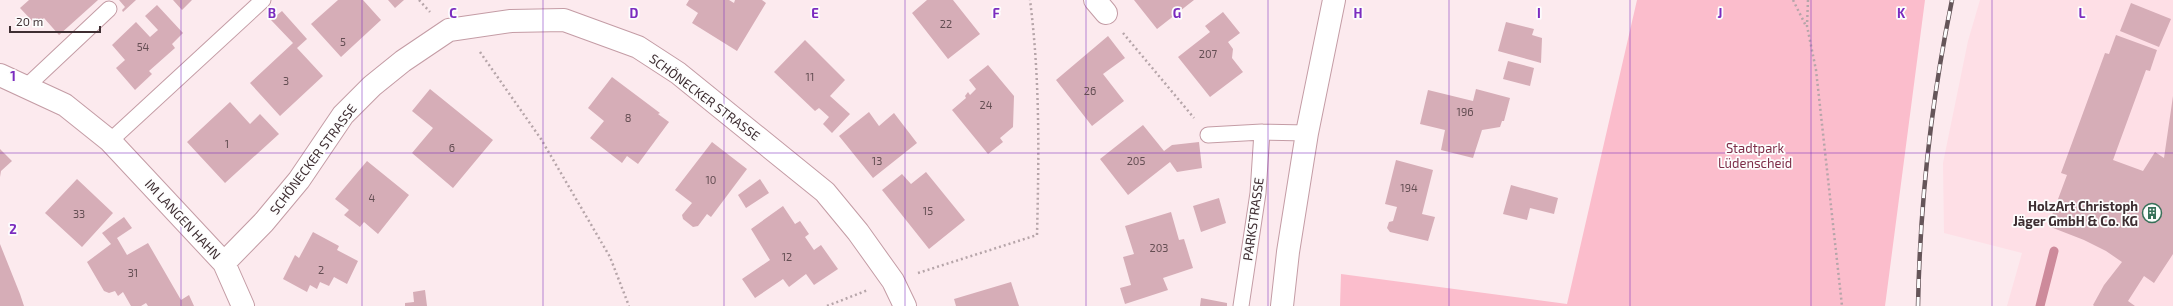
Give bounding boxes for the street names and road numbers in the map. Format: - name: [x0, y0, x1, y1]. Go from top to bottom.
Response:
- street label: SCHÖNECKER STRASSE: [646, 50, 764, 144]
- street label: SCHÖNECKER STRASSE: [266, 100, 360, 218]
- street label: IM LANGEN HAHN: [142, 176, 224, 262]
- street label: PARKSTRASSE: [1239, 176, 1267, 262]

